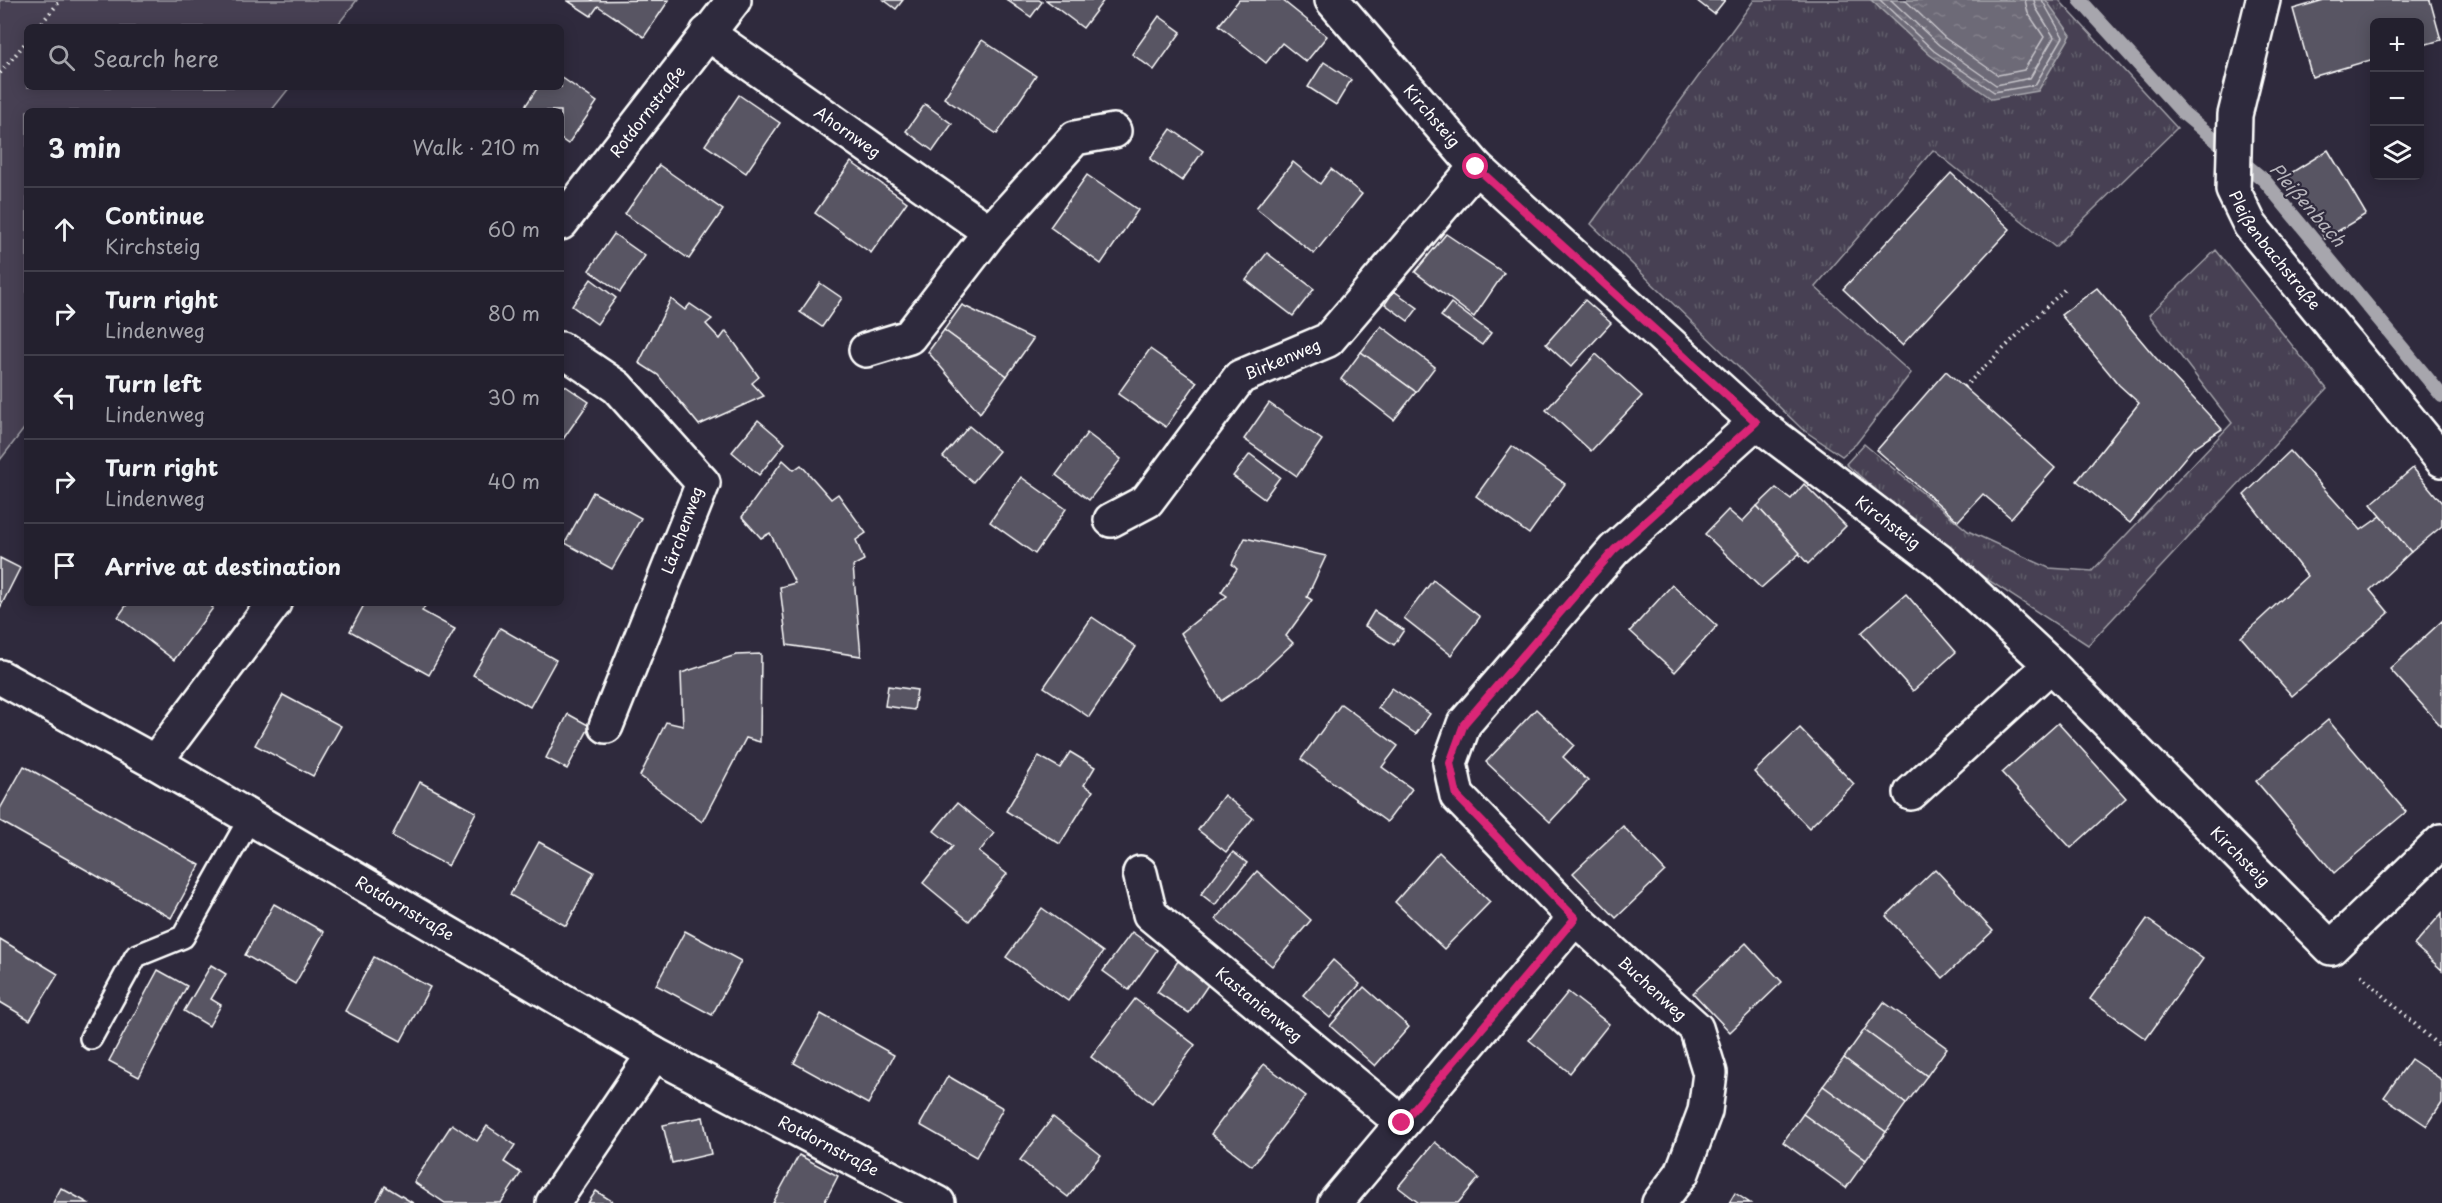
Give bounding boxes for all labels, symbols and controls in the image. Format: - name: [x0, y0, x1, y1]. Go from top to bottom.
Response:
- map controls: [2370, 18, 2424, 180]
- button: +: [2370, 18, 2424, 72]
- search box: [24, 24, 564, 90]
- icon: search: [45, 41, 78, 74]
- text: Search here: [93, 41, 219, 74]
- street label: Rotdornstraße: [603, 60, 690, 162]
- button: −: [2370, 72, 2424, 126]
- street label: Kirchsteig: [1399, 78, 1467, 152]
- street label: Ahornweg: [810, 99, 886, 163]
- button: layers: [2370, 126, 2424, 180]
- text: 3 min: [48, 128, 121, 167]
- text: Walk · 210 m: [413, 132, 540, 162]
- route start: [1462, 153, 1488, 179]
- water label: Pleißenbach: [2264, 156, 2353, 252]
- street label: Pleißenbachstraße: [2224, 186, 2327, 314]
- text: Continue: [105, 198, 204, 231]
- icon: ahead: [48, 213, 81, 246]
- text: 60 m: [488, 214, 540, 244]
- text: Kirchsteig: [105, 231, 201, 261]
- text: Turn right: [105, 282, 218, 315]
- icon: right: [48, 297, 81, 330]
- text: 80 m: [488, 298, 540, 328]
- text: Lindenweg: [105, 315, 205, 345]
- street label: Birkenweg: [1240, 331, 1324, 385]
- text: Turn left: [105, 366, 202, 399]
- icon: left: [48, 381, 81, 414]
- text: 30 m: [487, 382, 540, 412]
- text: Lindenweg: [105, 399, 205, 429]
- text: Turn right: [105, 450, 218, 483]
- icon: right: [48, 465, 81, 498]
- text: 40 m: [488, 466, 540, 496]
- street label: Lärchenweg: [654, 482, 708, 577]
- text: Lindenweg: [105, 483, 205, 513]
- street label: Kirchsteig: [1851, 489, 1926, 554]
- icon: arrive: [48, 549, 81, 582]
- text: Arrive at destination: [105, 549, 341, 582]
- street label: Kirchsteig: [2206, 820, 2276, 891]
- street label: Rotdornstraße: [351, 869, 459, 946]
- street label: Buchenweg: [1614, 950, 1693, 1026]
- street label: Kastanienweg: [1211, 960, 1308, 1047]
- street label: Rotdornstraße: [774, 1108, 884, 1181]
- route end: [1388, 1109, 1414, 1135]

